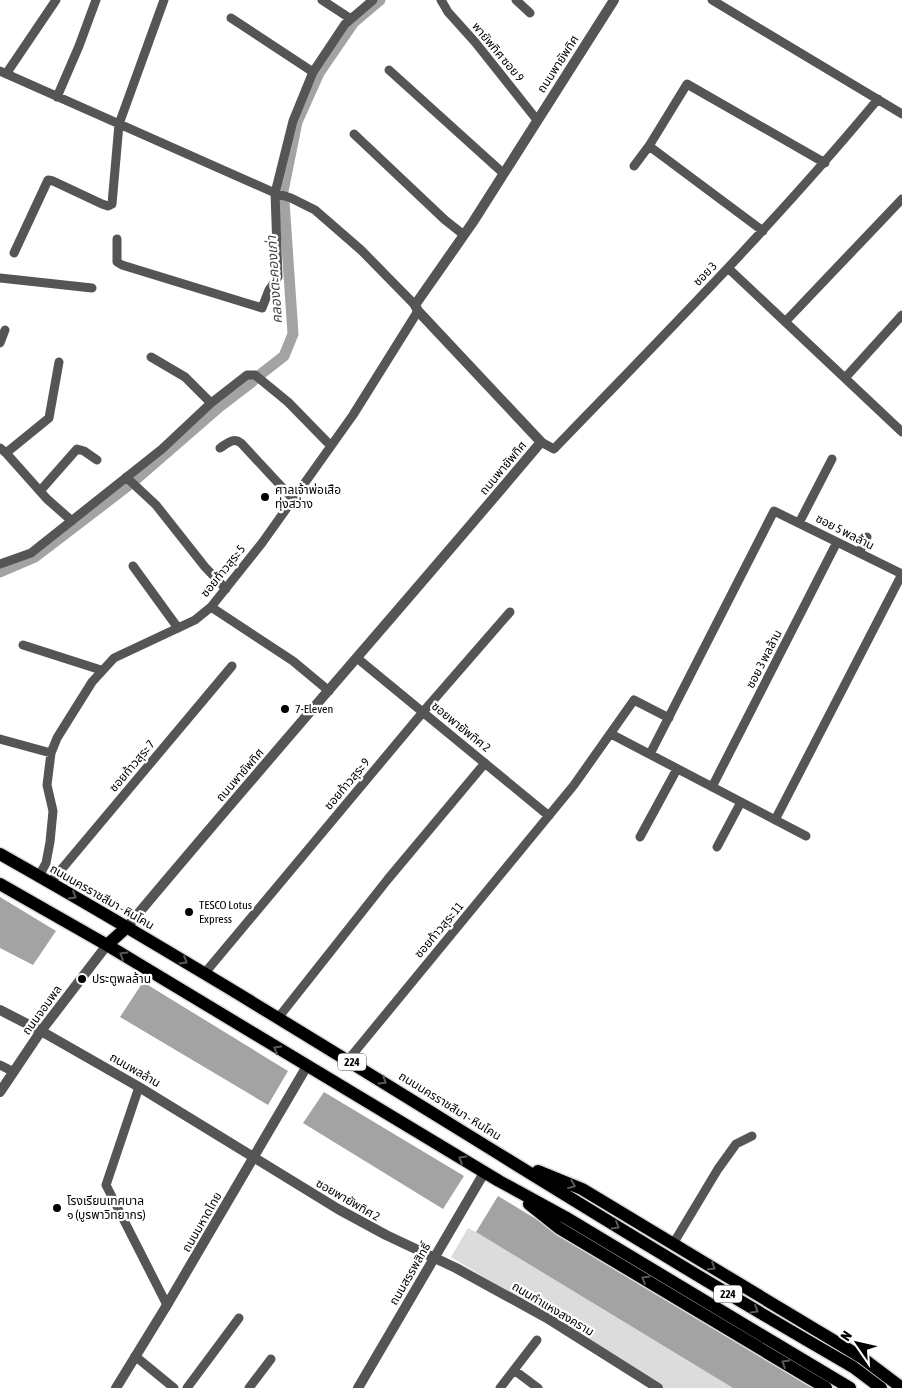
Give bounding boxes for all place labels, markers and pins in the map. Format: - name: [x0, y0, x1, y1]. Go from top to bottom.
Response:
- place label: ศาลเจ้าพ่อเสือ ทุ่งสว่าง: [275, 483, 341, 511]
- marker: ศาลเจ้าพ่อเสือ ทุ่งสว่าง: [259, 491, 271, 503]
- place label: 7-Eleven: [295, 702, 333, 716]
- marker: 7-Eleven: [279, 703, 291, 715]
- place label: TESCO Lotus Express: [199, 898, 252, 926]
- marker: TESCO Lotus Express: [183, 906, 195, 918]
- place label: ประตูพลล้าน: [92, 972, 151, 986]
- marker: ประตูพลล้าน: [76, 973, 88, 985]
- place label: โรงเรียนเทศบาล ๑ (บูรพาวิทยากร): [67, 1194, 146, 1222]
- marker: โรงเรียนเทศบาล ๑ (บูรพาวิทยากร): [51, 1202, 63, 1214]

